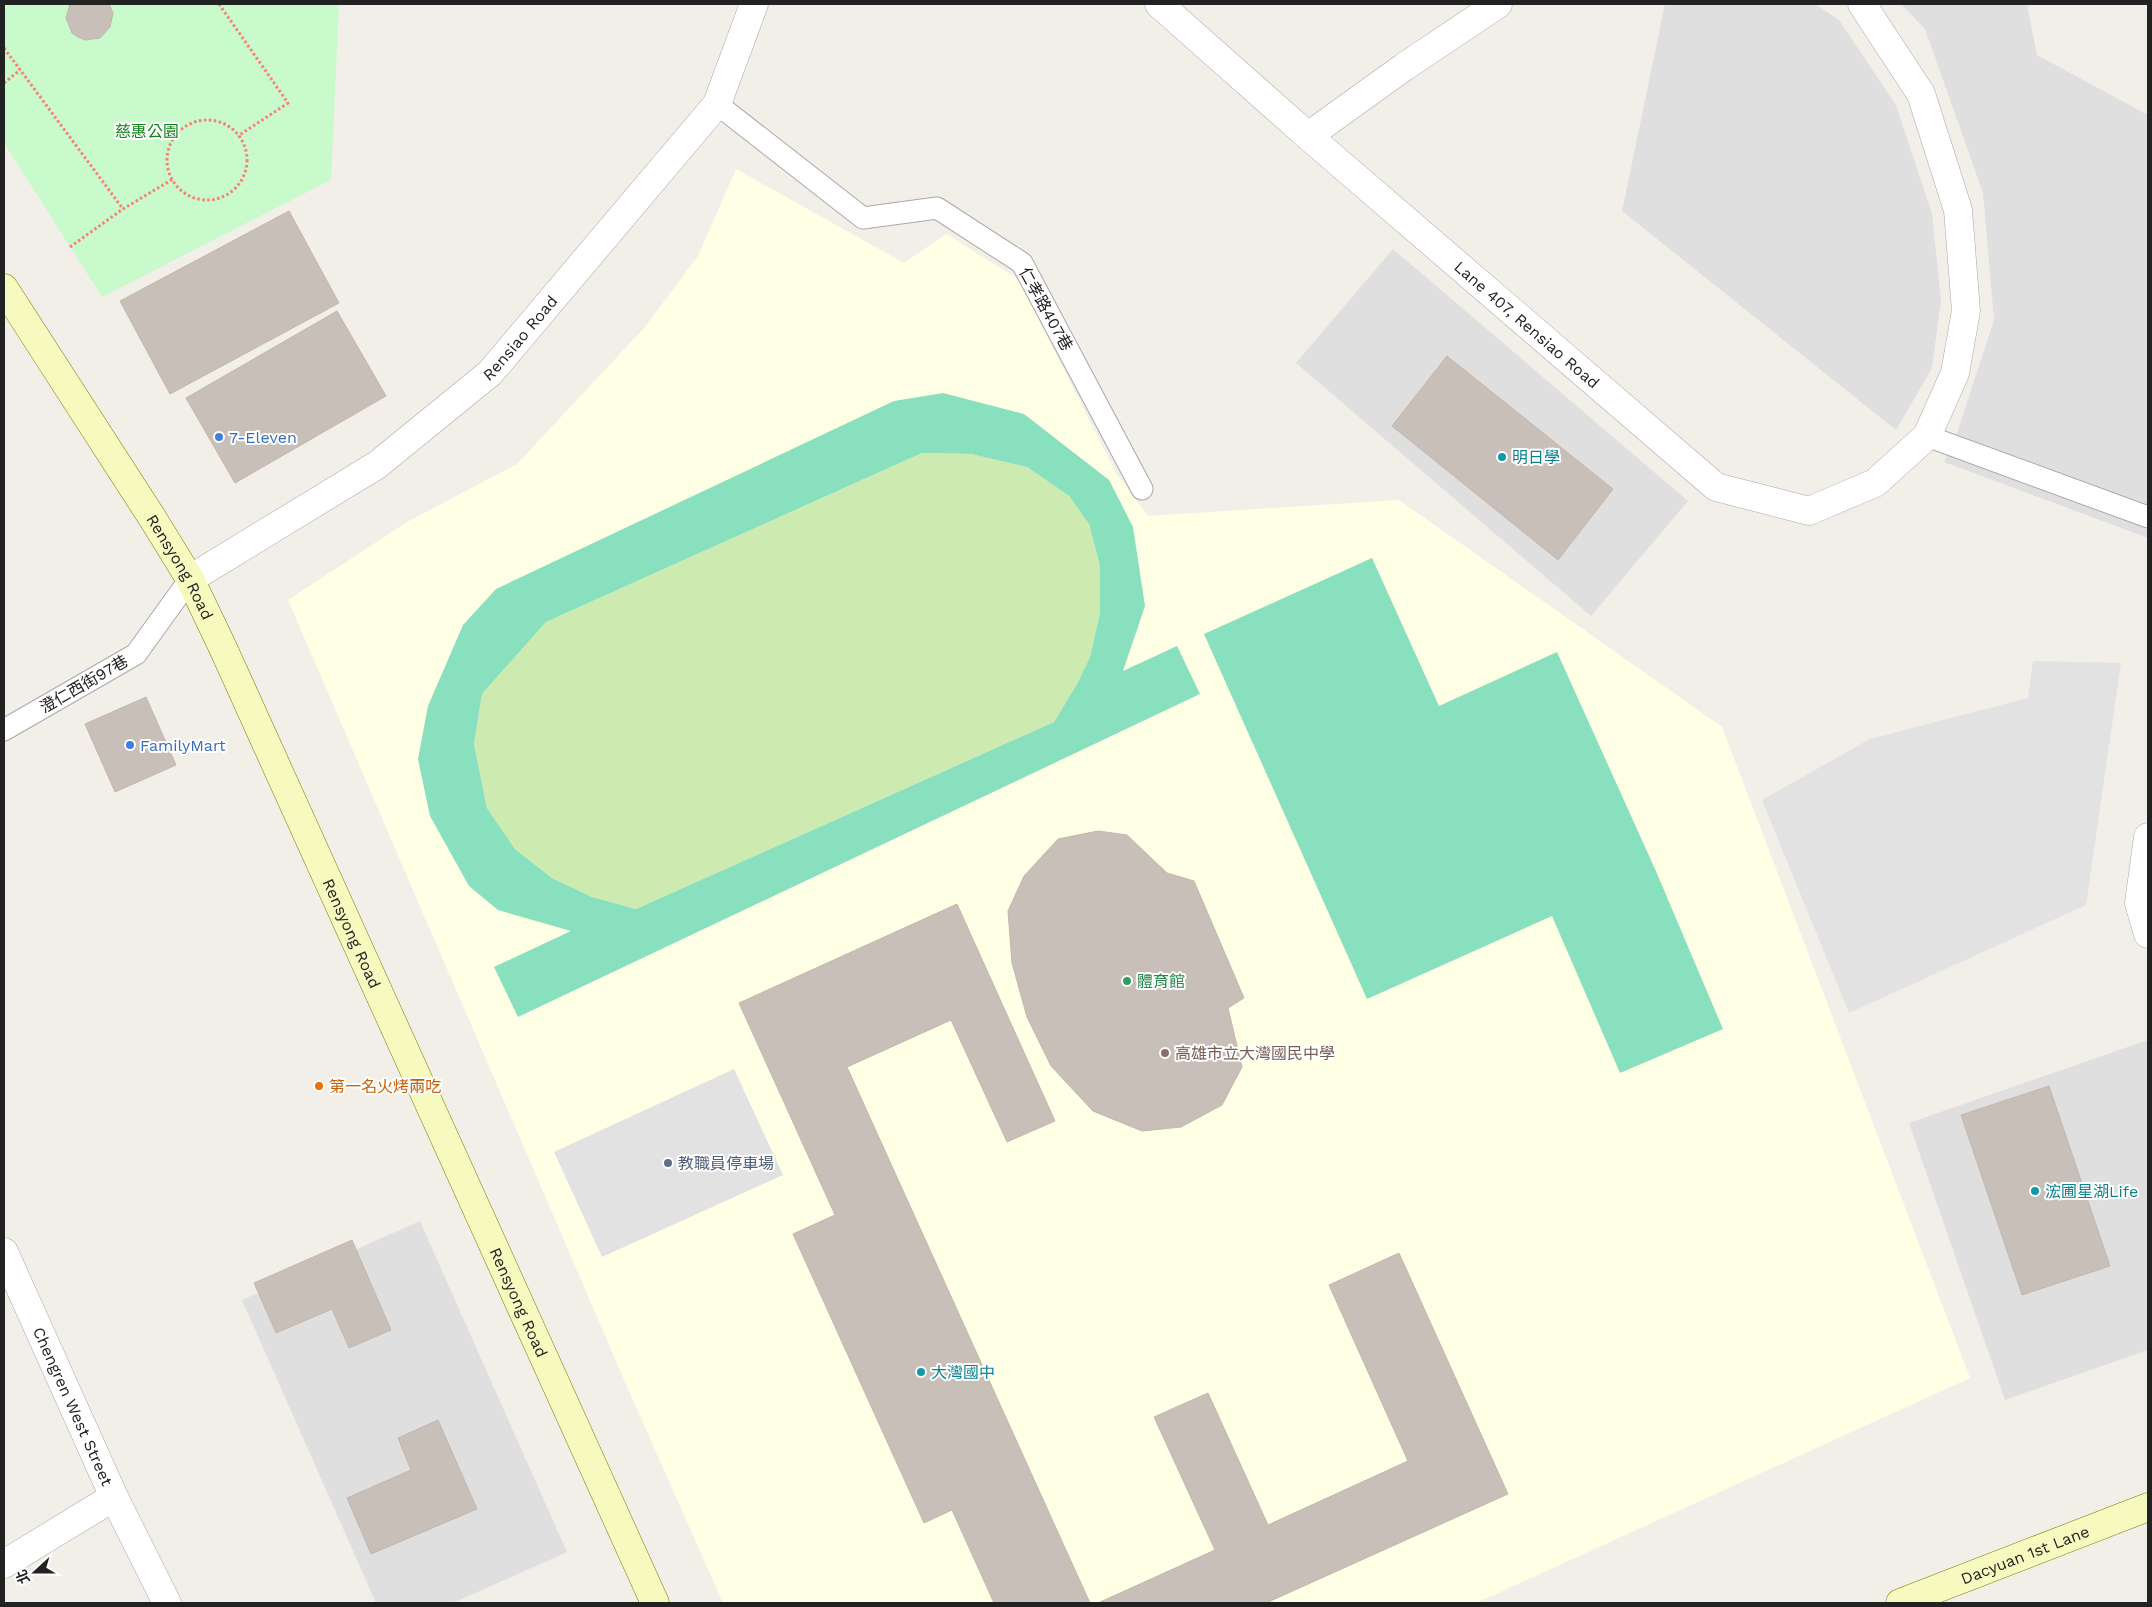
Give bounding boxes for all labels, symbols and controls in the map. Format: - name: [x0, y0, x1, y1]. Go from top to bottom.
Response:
- park label: 慈惠公園: [115, 122, 179, 141]
- street label: Lane 407, Rensiao Road: [1451, 257, 1603, 392]
- street label: 仁孝路407巷: [1015, 264, 1077, 354]
- street label: Rensiao Road: [479, 291, 561, 384]
- place label: 7-Eleven: [229, 428, 297, 447]
- marker: 7-Eleven: [213, 431, 225, 443]
- place label: 明日學: [1512, 448, 1560, 467]
- marker: 明日學: [1496, 451, 1508, 463]
- street label: Rensyong Road: [143, 511, 217, 623]
- street label: 澄仁西街97巷: [37, 651, 131, 717]
- place label: FamilyMart: [140, 736, 226, 755]
- marker: FamilyMart: [124, 739, 136, 751]
- street label: Rensyong Road: [319, 875, 385, 991]
- place label: 體育館: [1137, 972, 1185, 991]
- marker: 體育館: [1121, 975, 1133, 987]
- place label: 高雄市立大灣國民中學: [1175, 1044, 1335, 1063]
- marker: 高雄市立大灣國民中學: [1159, 1047, 1171, 1059]
- place label: 第一名火烤兩吃: [329, 1077, 441, 1096]
- marker: 第一名火烤兩吃: [313, 1080, 325, 1092]
- place label: 教職員停車場: [678, 1154, 774, 1173]
- marker: 教職員停車場: [662, 1157, 674, 1169]
- place label: 浤圃星湖Life: [2045, 1182, 2138, 1201]
- marker: 浤圃星湖Life: [2029, 1185, 2041, 1197]
- street label: Rensyong Road: [486, 1244, 552, 1360]
- street label: Chengren West Street: [29, 1324, 117, 1489]
- place label: 大灣國中: [931, 1363, 995, 1382]
- marker: 大灣國中: [915, 1366, 927, 1378]
- street label: Dacyuan 1st Lane: [1958, 1521, 2092, 1588]
- north arrow: [10, 1547, 60, 1597]
- text: 北: [13, 1567, 33, 1586]

